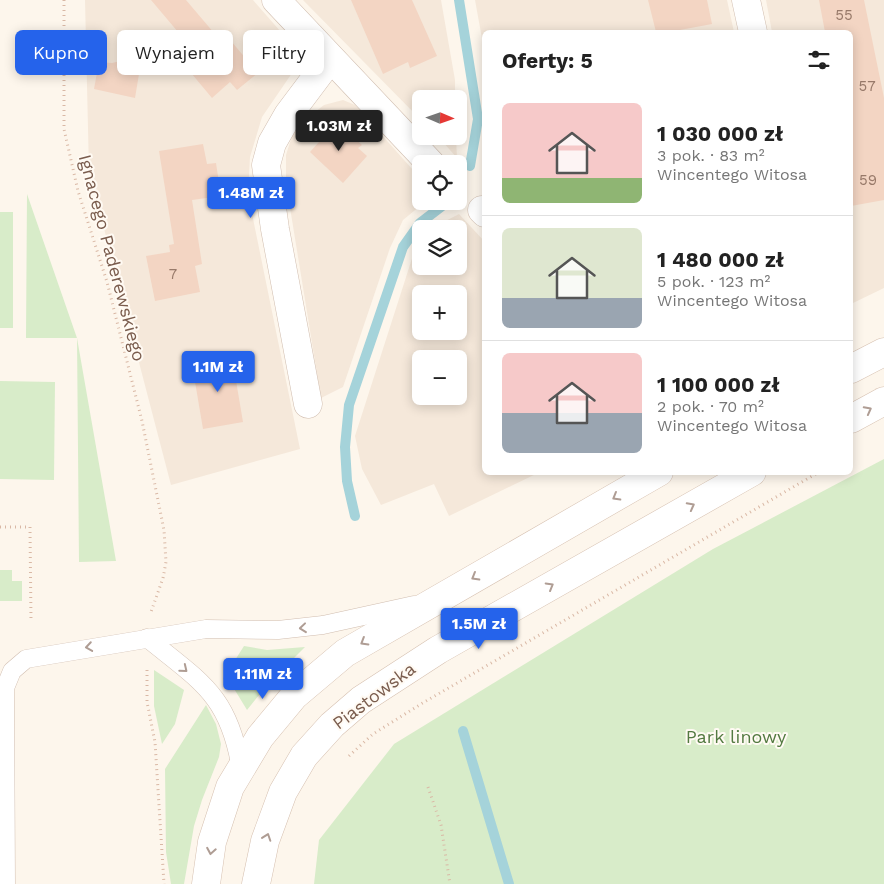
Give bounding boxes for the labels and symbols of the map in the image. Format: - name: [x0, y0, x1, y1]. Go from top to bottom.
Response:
- house number: 55: [835, 6, 853, 24]
- house number: 57: [858, 77, 876, 95]
- north arrow: [412, 90, 468, 145]
- pin: 1.03M zł: [287, 110, 391, 152]
- street label: Ignacego Paderewskiego: [75, 152, 150, 364]
- house number: 59: [859, 171, 877, 189]
- pin: 1.48M zł: [199, 176, 303, 219]
- house number: 7: [169, 265, 177, 283]
- pin: 1.1M zł: [172, 350, 264, 393]
- one-way arrow: [862, 406, 871, 416]
- one-way arrow: [613, 490, 622, 500]
- one-way arrow: [686, 502, 695, 512]
- one-way arrow: [471, 570, 480, 580]
- one-way arrow: [544, 582, 553, 592]
- pin: 1.5M zł: [433, 608, 525, 650]
- one-way arrow: [299, 622, 307, 633]
- one-way arrow: [361, 635, 370, 645]
- one-way arrow: [85, 642, 94, 652]
- pin: 1.11M zł: [211, 658, 315, 700]
- street label: Piastowska: [328, 658, 419, 733]
- one-way arrow: [179, 663, 188, 672]
- park label: Park linowy: [686, 726, 787, 747]
- one-way arrow: [261, 833, 271, 841]
- one-way arrow: [206, 847, 216, 856]

